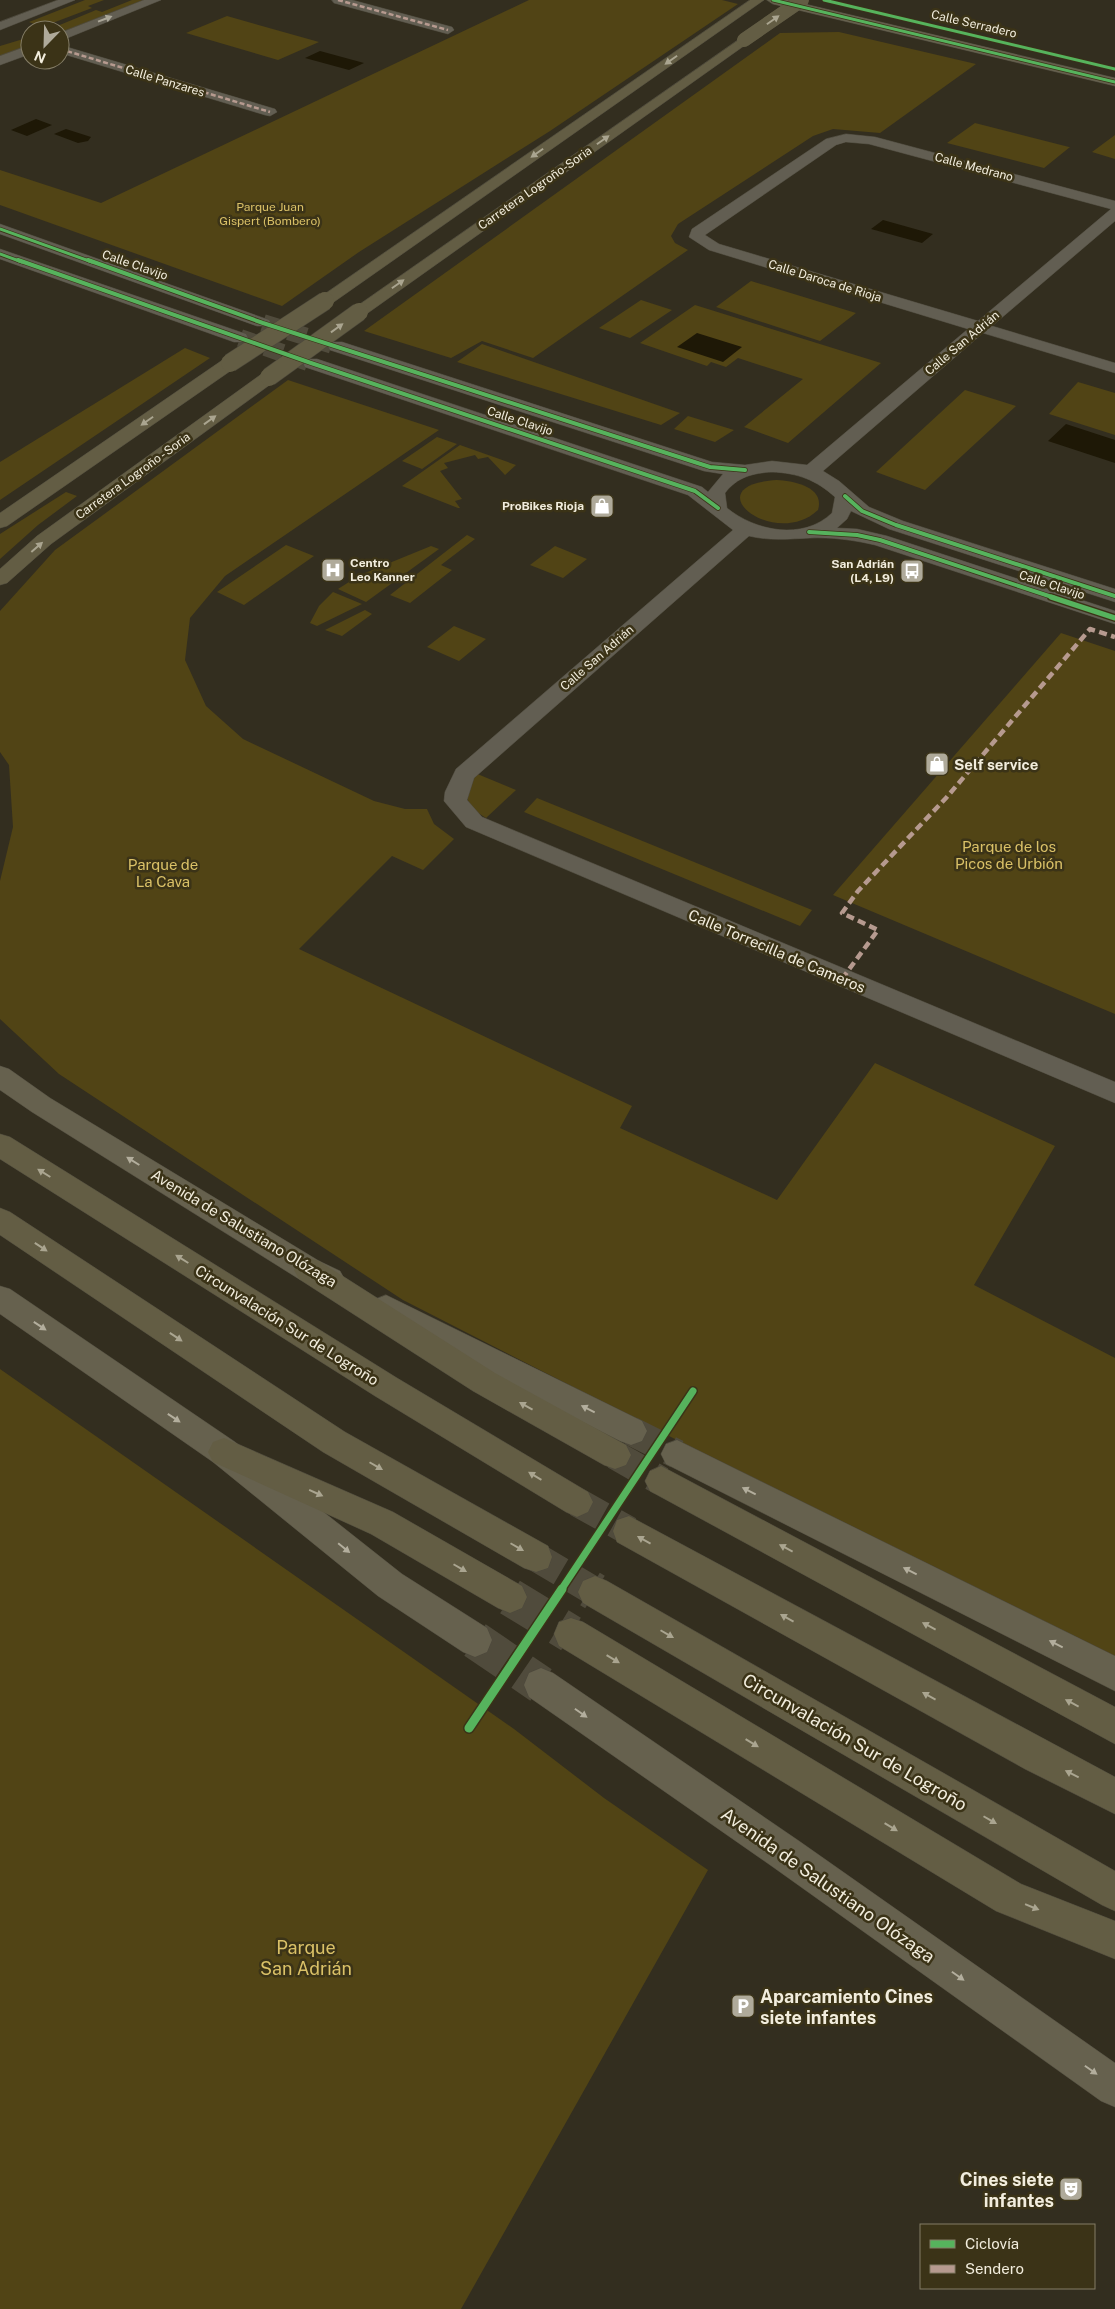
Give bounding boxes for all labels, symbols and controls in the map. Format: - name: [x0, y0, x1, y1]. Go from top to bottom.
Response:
- street label: Calle Serradero: [930, 7, 1018, 41]
- one-way arrow: [98, 15, 113, 22]
- one-way arrow: [766, 15, 780, 25]
- north arrow: [20, 20, 70, 70]
- text: N: [32, 47, 48, 66]
- one-way arrow: [664, 55, 677, 65]
- street label: Calle Panzares: [124, 62, 206, 100]
- one-way arrow: [596, 135, 610, 145]
- street label: Carretera Logroño-Soria: [476, 143, 594, 233]
- one-way arrow: [530, 148, 544, 158]
- street label: Calle Medrano: [933, 150, 1015, 184]
- park label: Parque Juan Gispert (Bombero): [219, 200, 321, 228]
- street label: Calle Clavijo: [100, 247, 170, 283]
- street label: Calle Daroca de Rioja: [767, 257, 883, 305]
- one-way arrow: [392, 279, 405, 289]
- street label: Calle San Adrián: [922, 308, 1002, 378]
- one-way arrow: [330, 323, 344, 333]
- street label: Calle Clavijo: [485, 404, 555, 438]
- one-way arrow: [203, 415, 217, 425]
- one-way arrow: [140, 416, 154, 426]
- street label: Carretera Logroño - Soria: [73, 430, 193, 522]
- shop icon: ProBikes Rioja: [589, 493, 615, 519]
- place label: ProBikes Rioja: [502, 499, 584, 513]
- one-way arrow: [30, 541, 43, 552]
- place label: Centro Leo Kanner: [350, 556, 415, 584]
- hospital icon: Centro Leo Kanner: [320, 557, 346, 583]
- place label: San Adrián (L4, L9): [831, 557, 894, 585]
- bus stop icon: San Adrián (L4, L9): [899, 558, 925, 584]
- street label: Calle Clavijo: [1017, 568, 1087, 602]
- street label: Calle San Adrián: [557, 622, 637, 694]
- shop icon: Self service: [924, 751, 950, 777]
- place label: Self service: [954, 756, 1038, 773]
- park label: Parque de los Picos de Urbión: [955, 838, 1063, 872]
- park label: Parque de La Cava: [128, 856, 198, 890]
- street label: Calle Torrecilla de Cameros: [686, 906, 868, 996]
- one-way arrow: [127, 1157, 140, 1166]
- street label: Avenida de Salustiano Olózaga: [148, 1166, 340, 1290]
- one-way arrow: [38, 1168, 51, 1177]
- one-way arrow: [34, 1242, 47, 1251]
- one-way arrow: [175, 1254, 189, 1264]
- street label: Circunvalación Sur de Logroño: [192, 1261, 382, 1389]
- one-way arrow: [33, 1321, 47, 1331]
- one-way arrow: [169, 1332, 183, 1341]
- one-way arrow: [519, 1402, 534, 1410]
- one-way arrow: [580, 1405, 595, 1413]
- one-way arrow: [167, 1413, 181, 1422]
- one-way arrow: [370, 1461, 383, 1470]
- one-way arrow: [529, 1472, 542, 1481]
- one-way arrow: [742, 1487, 757, 1495]
- one-way arrow: [309, 1490, 323, 1498]
- one-way arrow: [637, 1535, 651, 1544]
- one-way arrow: [337, 1542, 350, 1553]
- one-way arrow: [511, 1542, 524, 1551]
- one-way arrow: [779, 1544, 793, 1553]
- one-way arrow: [453, 1564, 466, 1573]
- one-way arrow: [903, 1567, 918, 1575]
- one-way arrow: [779, 1614, 794, 1622]
- one-way arrow: [922, 1621, 936, 1630]
- one-way arrow: [661, 1629, 674, 1638]
- one-way arrow: [1049, 1640, 1063, 1648]
- one-way arrow: [607, 1654, 620, 1663]
- street label: Circunvalación Sur de Logroño: [739, 1669, 971, 1815]
- one-way arrow: [922, 1692, 936, 1700]
- one-way arrow: [1065, 1699, 1079, 1707]
- one-way arrow: [574, 1708, 588, 1718]
- one-way arrow: [746, 1738, 759, 1747]
- one-way arrow: [1064, 1770, 1079, 1778]
- street label: Avenida de Salustiano Olózaga: [717, 1803, 939, 1967]
- one-way arrow: [983, 1815, 996, 1824]
- one-way arrow: [885, 1822, 898, 1831]
- one-way arrow: [1025, 1903, 1040, 1911]
- park label: Parque San Adrián: [260, 1937, 352, 1979]
- one-way arrow: [951, 1971, 965, 1981]
- place label: Aparcamiento Cines siete infantes: [760, 1986, 933, 2028]
- parking icon: Aparcamiento Cines siete infantes: [730, 1993, 756, 2019]
- one-way arrow: [1084, 2065, 1097, 2075]
- place label: Cines siete infantes: [960, 2169, 1054, 2211]
- theatre icon: Cines siete infantes: [1058, 2176, 1084, 2202]
- legend: [920, 2224, 1095, 2289]
- text: Ciclovía: [965, 2235, 1019, 2252]
- text: Sendero: [965, 2260, 1024, 2277]

